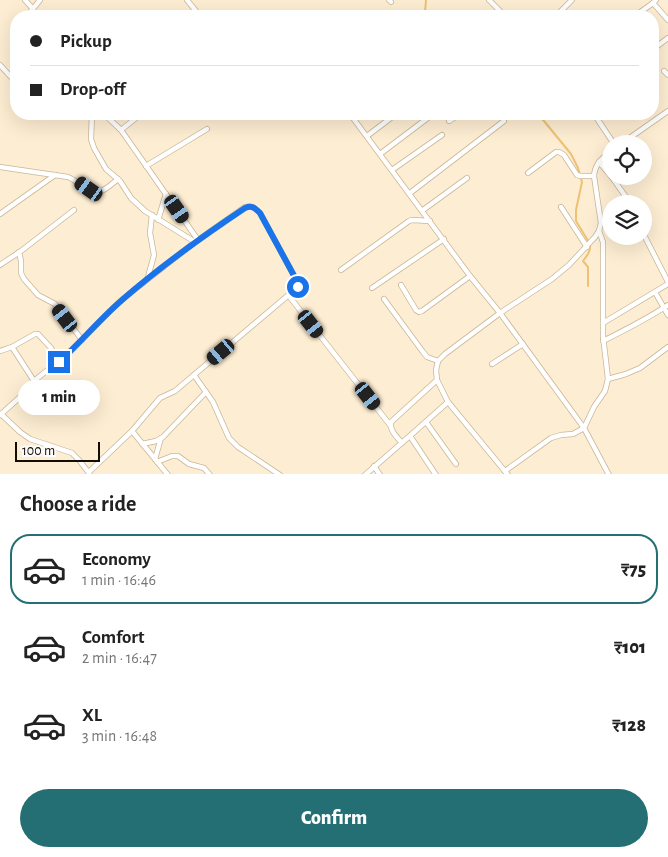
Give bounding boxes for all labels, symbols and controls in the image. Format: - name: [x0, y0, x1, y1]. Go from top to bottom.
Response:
- text: Pickup: [60, 32, 112, 51]
- text: Drop-off: [60, 80, 125, 99]
- map controls: [602, 135, 652, 245]
- button: locate: [602, 135, 652, 185]
- car: [72, 174, 105, 204]
- car: [162, 192, 191, 226]
- button: layers: [602, 195, 652, 245]
- route start: [287, 276, 309, 298]
- car: [49, 302, 80, 334]
- car: [295, 308, 326, 340]
- car: [204, 337, 237, 367]
- route end: [48, 351, 70, 373]
- callout: 1 min: [18, 380, 100, 414]
- car: [352, 380, 383, 412]
- text: 1 min: [42, 389, 76, 405]
- scale bar: [15, 440, 100, 463]
- text: 100 m: [22, 444, 55, 458]
- text: Choose a ride: [20, 493, 136, 515]
- icon: car: [22, 547, 67, 592]
- text: Economy: [82, 550, 151, 569]
- text: ₹75: [621, 560, 646, 579]
- text: 1 min · 16:46: [82, 572, 156, 588]
- icon: car: [22, 625, 67, 670]
- text: Comfort: [82, 628, 144, 647]
- text: ₹101: [614, 638, 646, 657]
- text: 2 min · 16:47: [82, 650, 157, 666]
- icon: car: [22, 703, 67, 748]
- text: XL: [82, 706, 102, 725]
- text: ₹128: [612, 716, 646, 735]
- text: 3 min · 16:48: [82, 728, 157, 744]
- button: Confirm: [20, 789, 648, 847]

